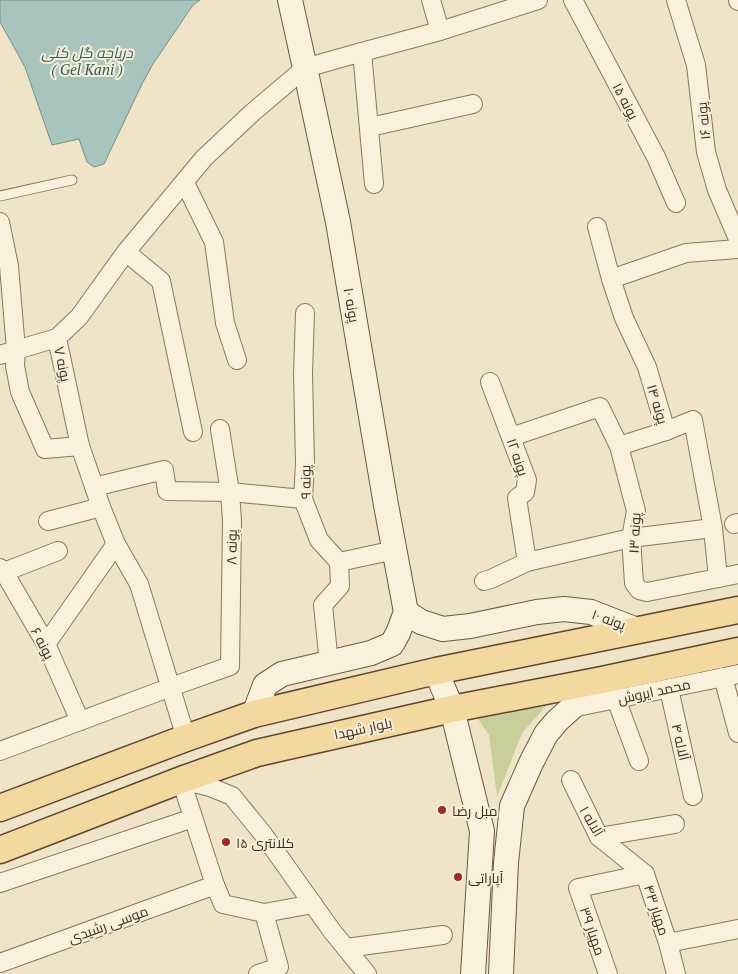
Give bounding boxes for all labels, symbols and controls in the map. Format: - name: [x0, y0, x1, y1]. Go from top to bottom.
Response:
- water label: دریاچه گل کنی ( Gel Kani ): [41, 42, 134, 79]
- street label: پونه ۱۵: [608, 79, 644, 123]
- street label: پونه ۱۶: [692, 101, 715, 141]
- street label: پونه ۱۰: [339, 286, 364, 324]
- street label: پونه ۷: [49, 345, 76, 384]
- street label: پونه ۱۴: [642, 382, 673, 427]
- street label: پونه ۱۲: [502, 436, 533, 479]
- street label: پونه ۹: [295, 464, 316, 499]
- street label: پونه ۱۳: [623, 512, 646, 554]
- street label: پونه ۸: [221, 529, 242, 565]
- street label: پونه ۱۰: [589, 604, 629, 635]
- street label: پونه ۶: [26, 624, 59, 663]
- street label: محمد ایروش: [616, 674, 692, 708]
- street label: بلوار شهدا: [332, 713, 394, 743]
- street label: آلاله ۴: [668, 722, 695, 763]
- place label: مبل رضا: [452, 801, 498, 820]
- street label: آلاله ۱: [576, 802, 608, 840]
- marker: مبل رضا: [436, 804, 448, 816]
- place label: کلانتری ۱۵: [236, 833, 294, 852]
- marker: کلانتری ۱۵: [220, 836, 232, 848]
- place label: آپاراتی: [468, 868, 503, 888]
- marker: آپاراتی: [452, 871, 464, 883]
- street label: مهیار ۴۳: [640, 882, 674, 938]
- street label: موسی رشیدی: [65, 901, 151, 947]
- street label: مهیار ۳۹: [576, 904, 610, 958]

